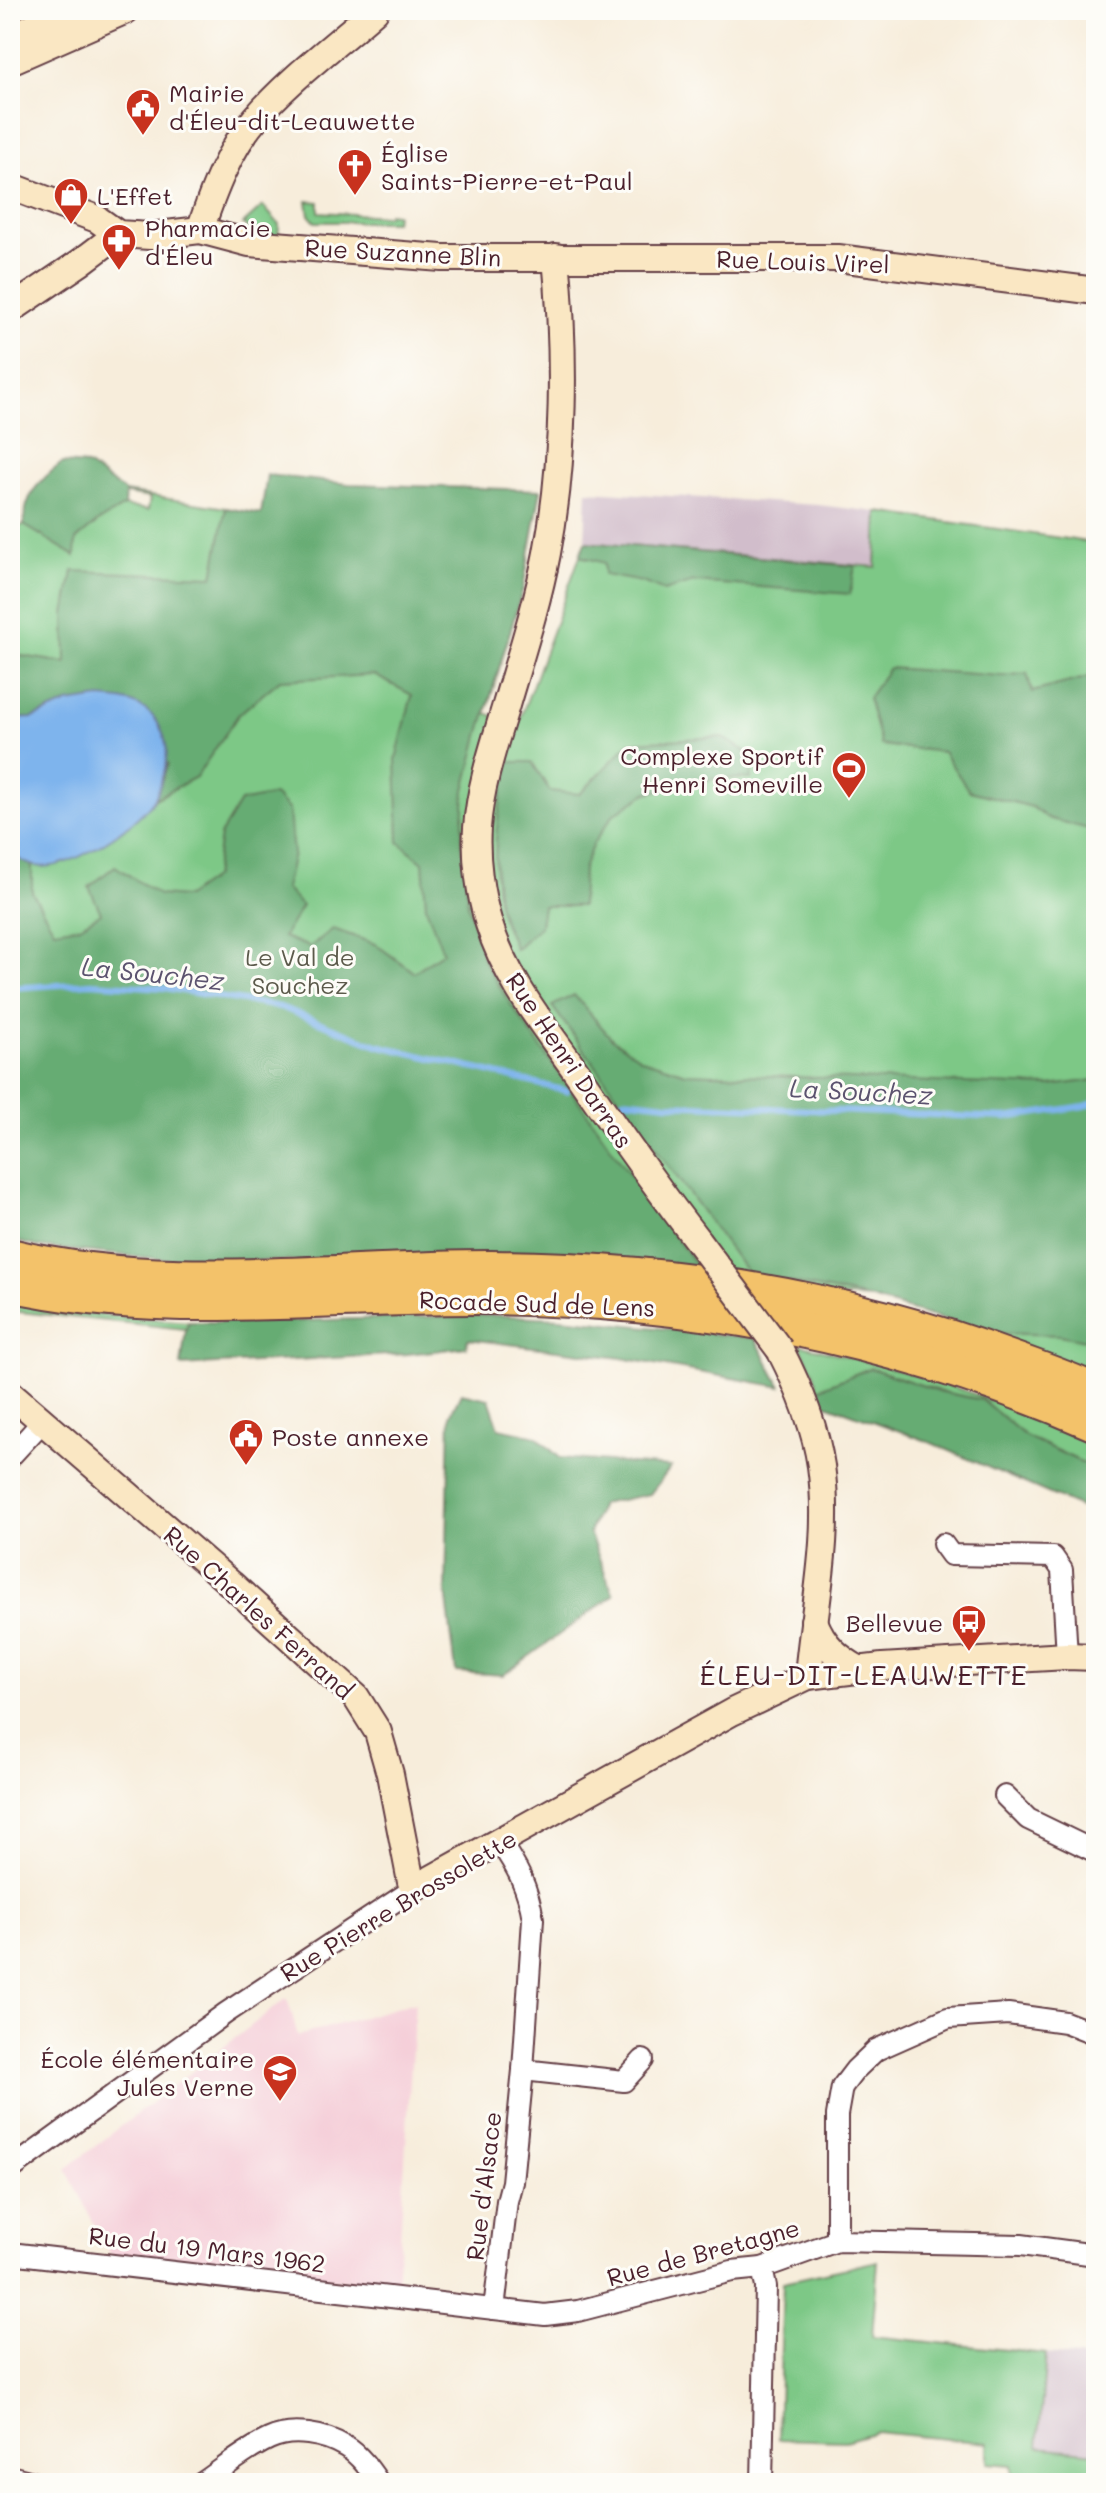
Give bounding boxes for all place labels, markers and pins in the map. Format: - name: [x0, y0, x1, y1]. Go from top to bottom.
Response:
- place label: Mairie d'Éleu-dit-Leauwette: [169, 77, 416, 136]
- public building icon: Mairie d'Éleu-dit-Leauwette: [124, 87, 162, 137]
- place label: Église Saints-Pierre-et-Paul: [381, 137, 633, 196]
- church icon: Église Saints-Pierre-et-Paul: [336, 147, 374, 197]
- shop icon: L'Effet: [52, 176, 90, 226]
- place label: L'Effet: [97, 180, 173, 211]
- place label: Pharmacie d'Éleu: [145, 212, 271, 271]
- pharmacy icon: Pharmacie d'Éleu: [100, 222, 138, 272]
- place label: Complexe Sportif Henri Someville: [620, 740, 824, 799]
- sports icon: Complexe Sportif Henri Someville: [830, 750, 868, 800]
- public building icon: Poste annexe: [227, 1417, 265, 1467]
- place label: Poste annexe: [272, 1421, 429, 1452]
- bus stop icon: Bellevue: [950, 1603, 988, 1653]
- place label: Bellevue: [846, 1607, 943, 1638]
- place label: École élémentaire Jules Verne: [41, 2043, 254, 2102]
- school or university icon: École élémentaire Jules Verne: [261, 2053, 299, 2103]

